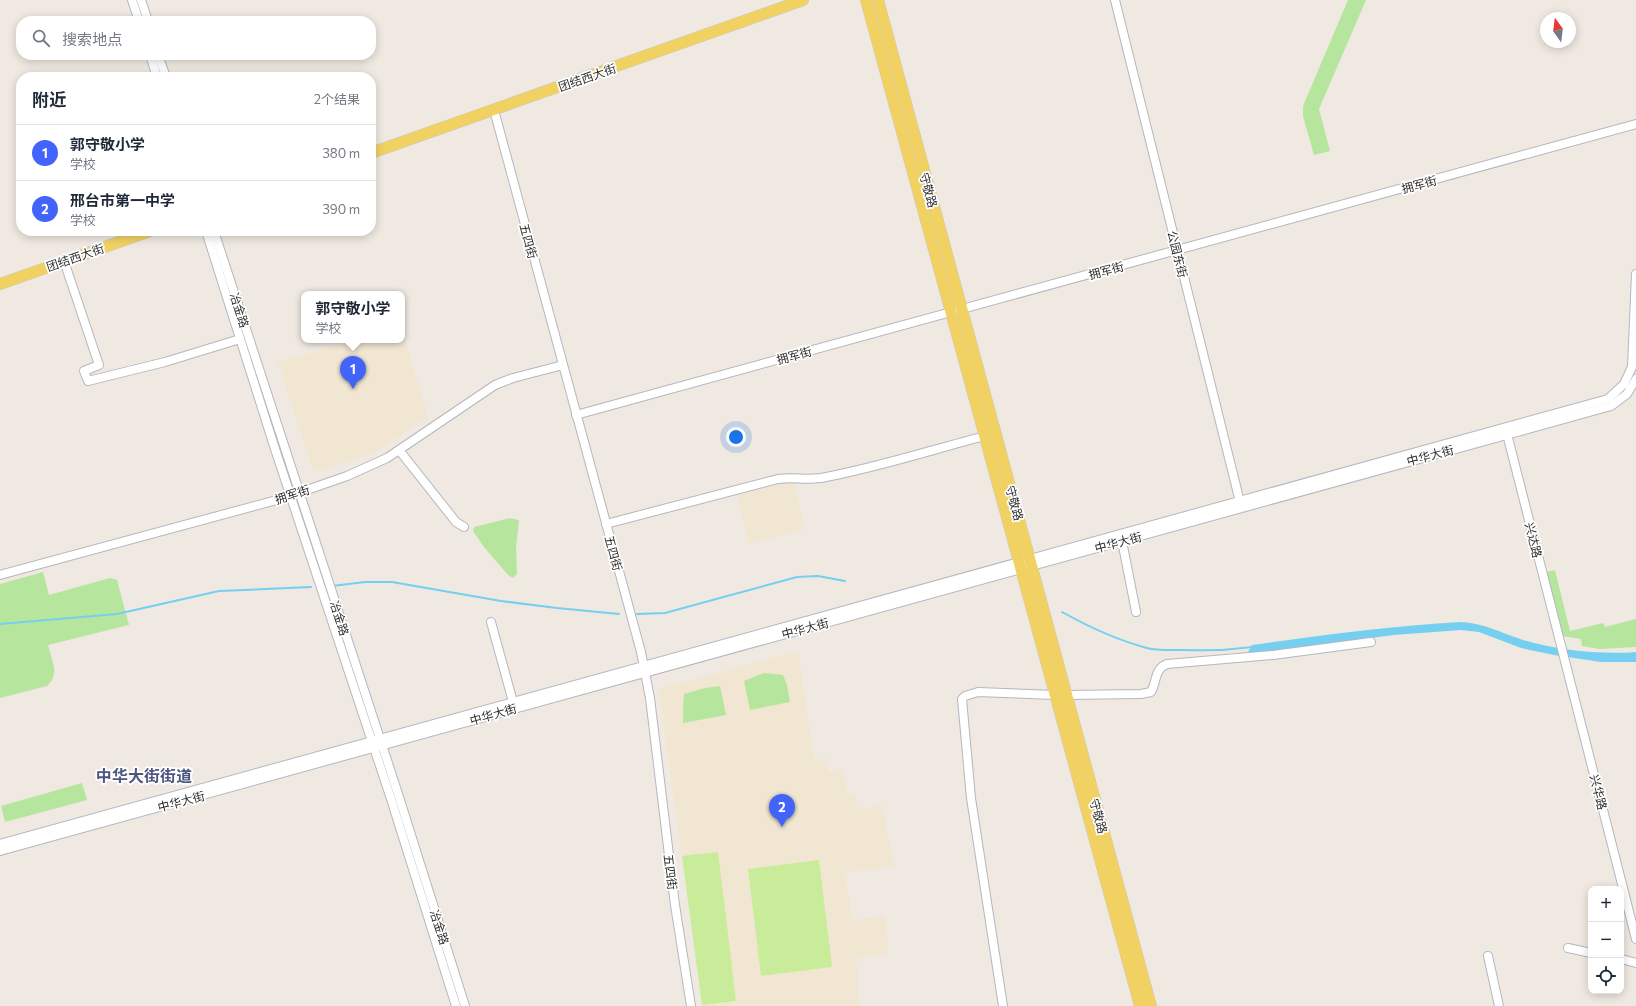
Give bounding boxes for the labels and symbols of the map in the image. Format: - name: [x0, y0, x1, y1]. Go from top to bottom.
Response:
- north arrow: [1540, 12, 1576, 48]
- street label: 团结西大街: [556, 61, 618, 93]
- street label: 守敬路: [918, 171, 940, 209]
- street label: 拥军街: [1400, 173, 1438, 195]
- street label: 五四街: [518, 222, 540, 260]
- street label: 公园东街: [1165, 229, 1191, 279]
- street label: 团结西大街: [44, 241, 106, 273]
- street label: 拥军街: [1087, 259, 1125, 281]
- street label: 冶金路: [228, 291, 252, 329]
- street label: 拥军街: [775, 344, 813, 366]
- pin: 1: [340, 356, 366, 389]
- your location: [726, 427, 746, 447]
- street label: 中华大街: [1405, 442, 1455, 468]
- street label: 拥军街: [273, 482, 311, 506]
- street label: 守敬路: [1004, 484, 1026, 522]
- street label: 兴达路: [1523, 521, 1545, 559]
- street label: 中华大街: [1093, 529, 1143, 555]
- street label: 五四街: [603, 534, 625, 572]
- street label: 冶金路: [328, 599, 352, 637]
- street label: 中华大街: [780, 615, 830, 641]
- street label: 中华大街: [468, 701, 518, 727]
- district label: 中华大街街道: [96, 766, 192, 785]
- street label: 兴华路: [1588, 773, 1610, 811]
- street label: 中华大街: [156, 788, 206, 814]
- pin: 2: [769, 794, 795, 827]
- street label: 守敬路: [1088, 797, 1110, 835]
- street label: 五四街: [662, 853, 680, 891]
- street label: 冶金路: [428, 908, 452, 946]

